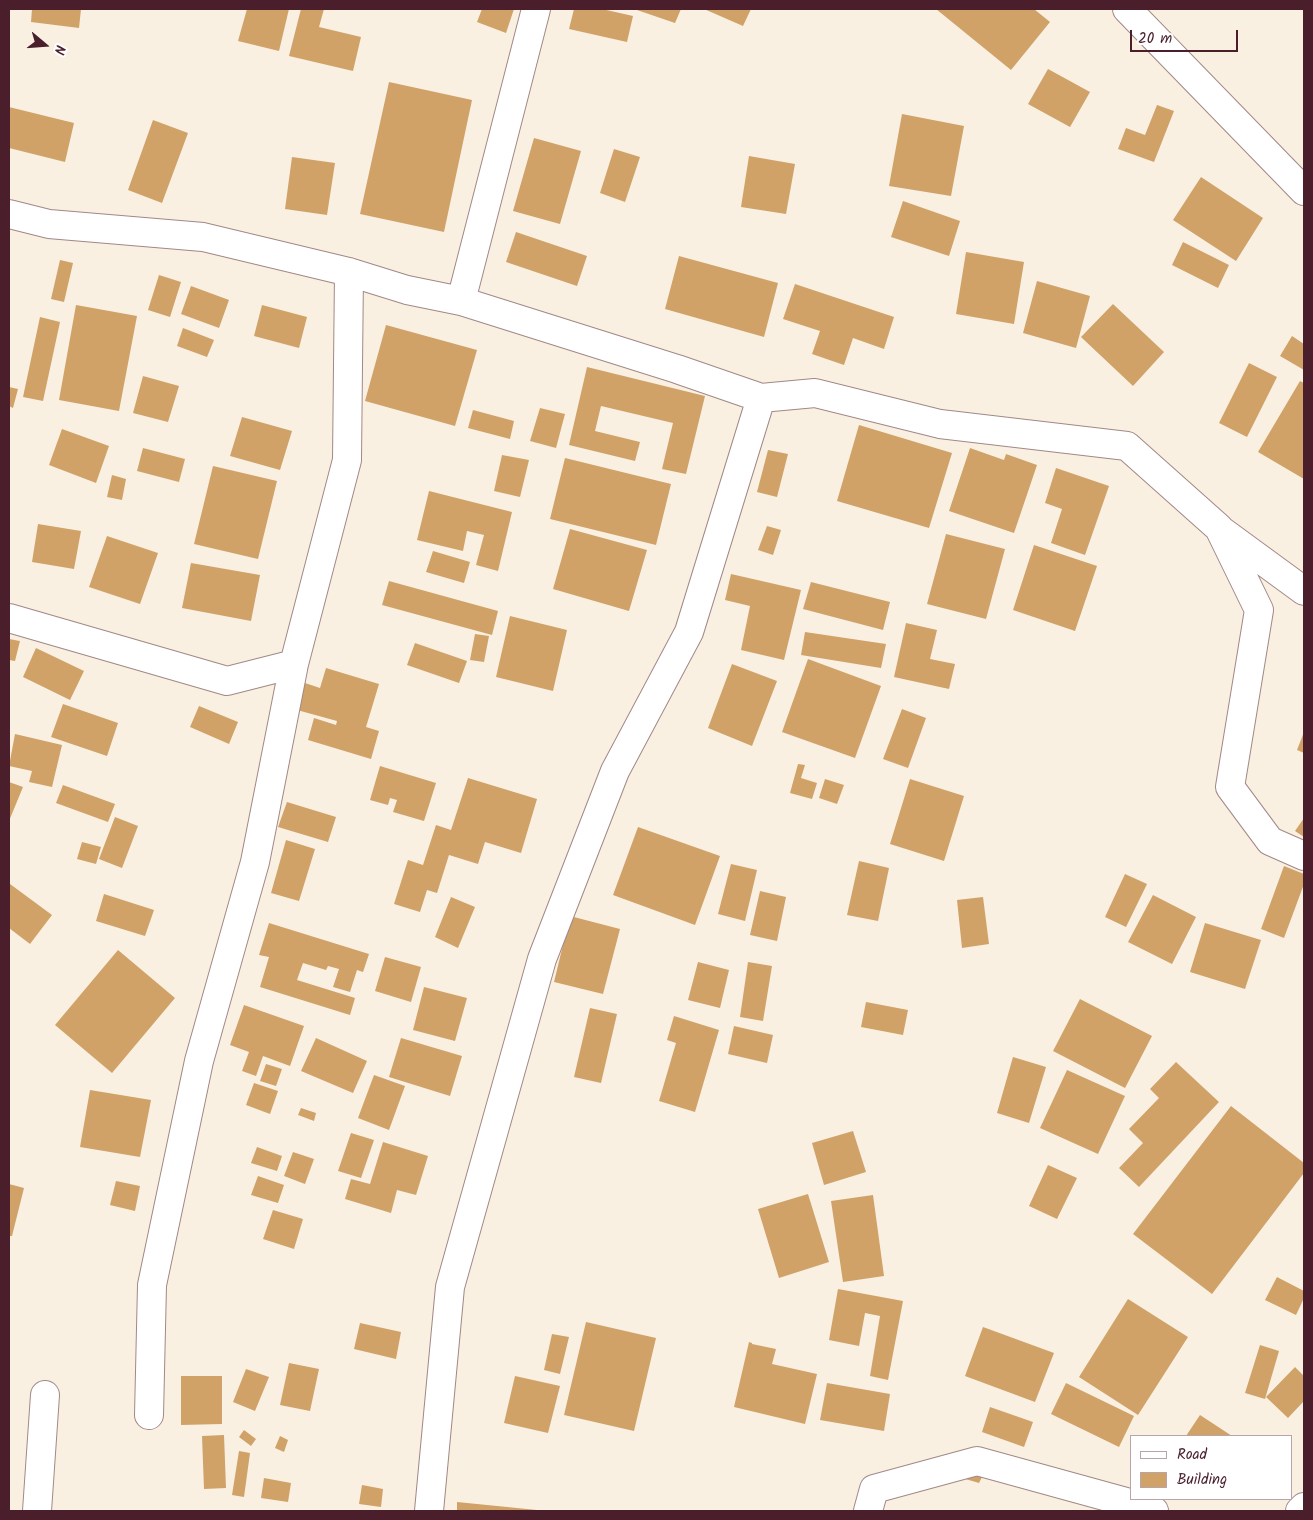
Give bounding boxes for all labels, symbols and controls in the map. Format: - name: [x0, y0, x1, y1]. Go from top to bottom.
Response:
- north arrow: [20, 20, 70, 70]
- scale bar: [1133, 20, 1240, 52]
- text: 20 m: [1138, 27, 1172, 51]
- text: N: [47, 42, 71, 57]
- legend: [1130, 1435, 1293, 1500]
- text: Road: [1177, 1443, 1207, 1467]
- text: Building: [1177, 1468, 1227, 1492]

